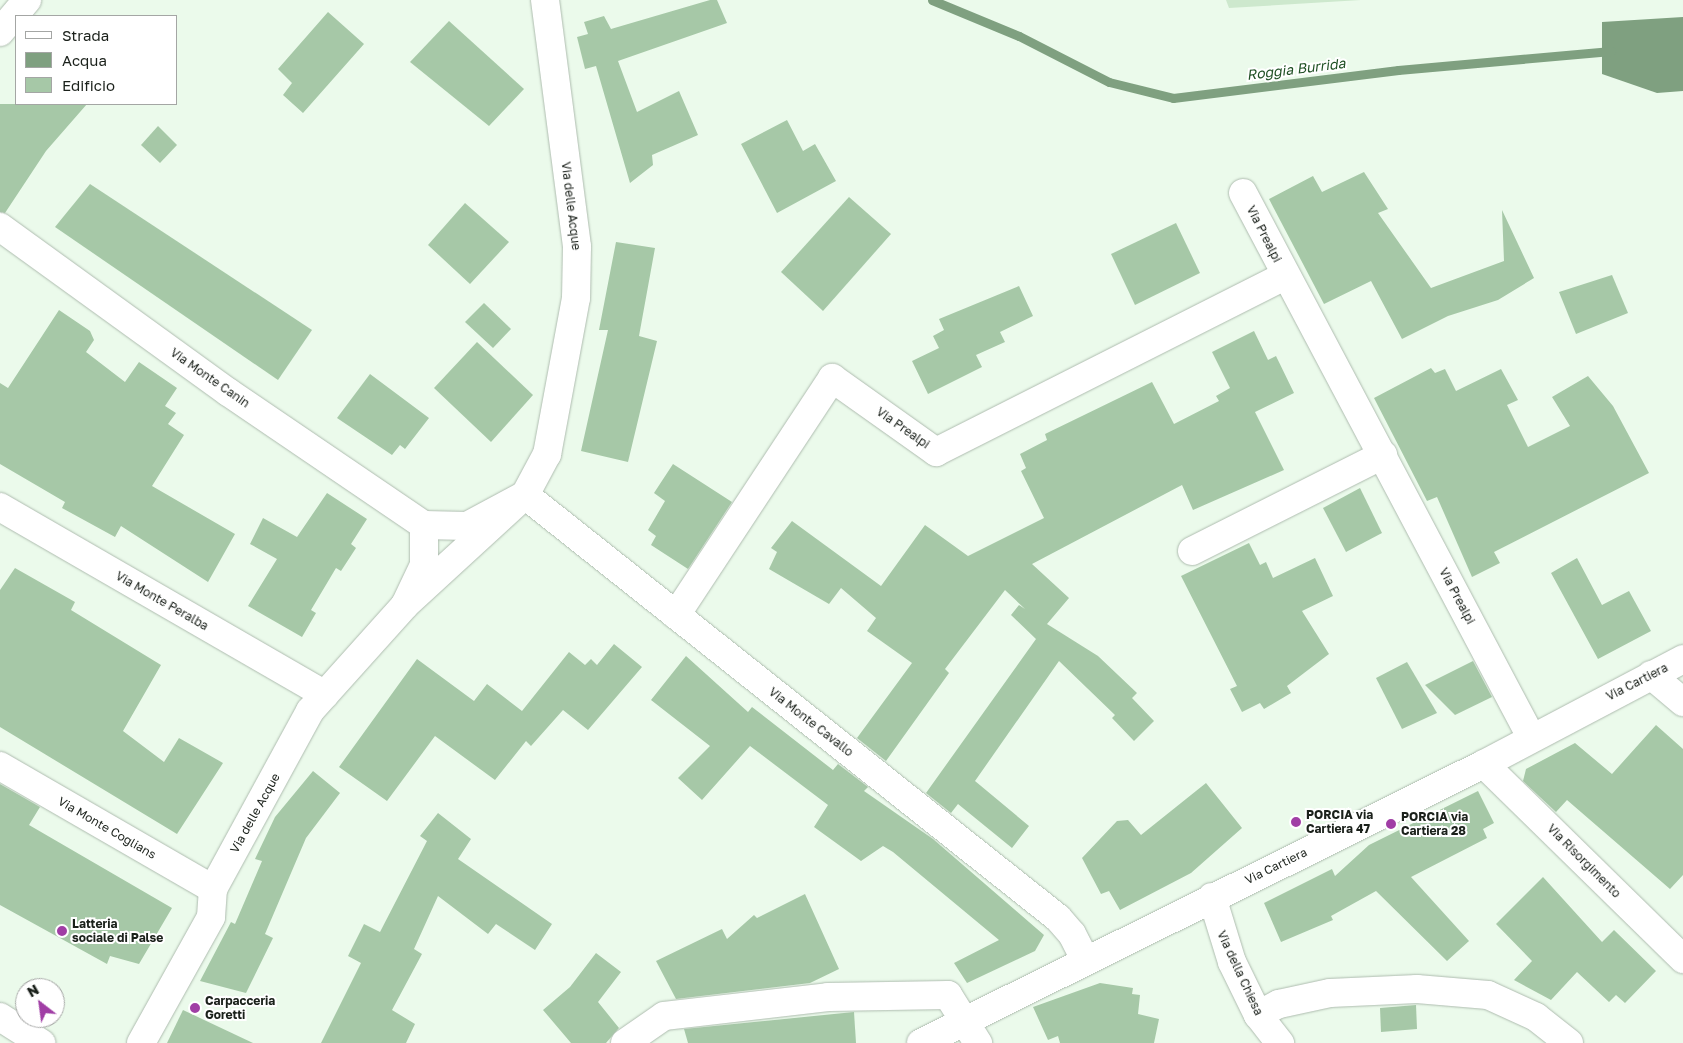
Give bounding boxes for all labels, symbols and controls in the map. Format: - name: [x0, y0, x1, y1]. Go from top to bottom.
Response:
- legend: [15, 15, 178, 105]
- text: Strada: [62, 26, 109, 44]
- text: Acqua: [62, 51, 107, 69]
- water label: Roggia Burrida: [1246, 55, 1346, 83]
- text: Edificio: [62, 76, 115, 94]
- street label: Via delle Acque: [558, 161, 584, 251]
- street label: Via Prealpi: [1244, 203, 1284, 265]
- street label: Via Monte Canin: [168, 345, 252, 411]
- street label: Via Prealpi: [874, 404, 932, 452]
- street label: Via Prealpi: [1436, 565, 1478, 627]
- street label: Via Monte Peralba: [113, 569, 211, 633]
- street label: Via Cartiera: [1604, 660, 1670, 704]
- street label: Via Monte Cavallo: [766, 685, 856, 759]
- street label: Via delle Acque: [227, 771, 283, 855]
- street label: Via Monte Coglians: [55, 794, 159, 862]
- place label: PORCIA via Cartiera 47: [1306, 808, 1373, 836]
- place label: PORCIA via Cartiera 28: [1401, 810, 1468, 838]
- marker: PORCIA via Cartiera 47: [1290, 816, 1302, 828]
- marker: PORCIA via Cartiera 28: [1385, 818, 1397, 830]
- street label: Via Risorgimento: [1544, 821, 1624, 901]
- street label: Via Cartiera: [1243, 845, 1309, 887]
- place label: Latteria sociale di Palse: [72, 917, 163, 945]
- marker: Latteria sociale di Palse: [56, 925, 68, 937]
- street label: Via della Chiesa: [1214, 928, 1266, 1018]
- north arrow: [15, 978, 65, 1028]
- text: N: [24, 980, 42, 1000]
- place label: Carpacceria Goretti: [205, 994, 275, 1022]
- marker: Carpacceria Goretti: [189, 1002, 201, 1014]

